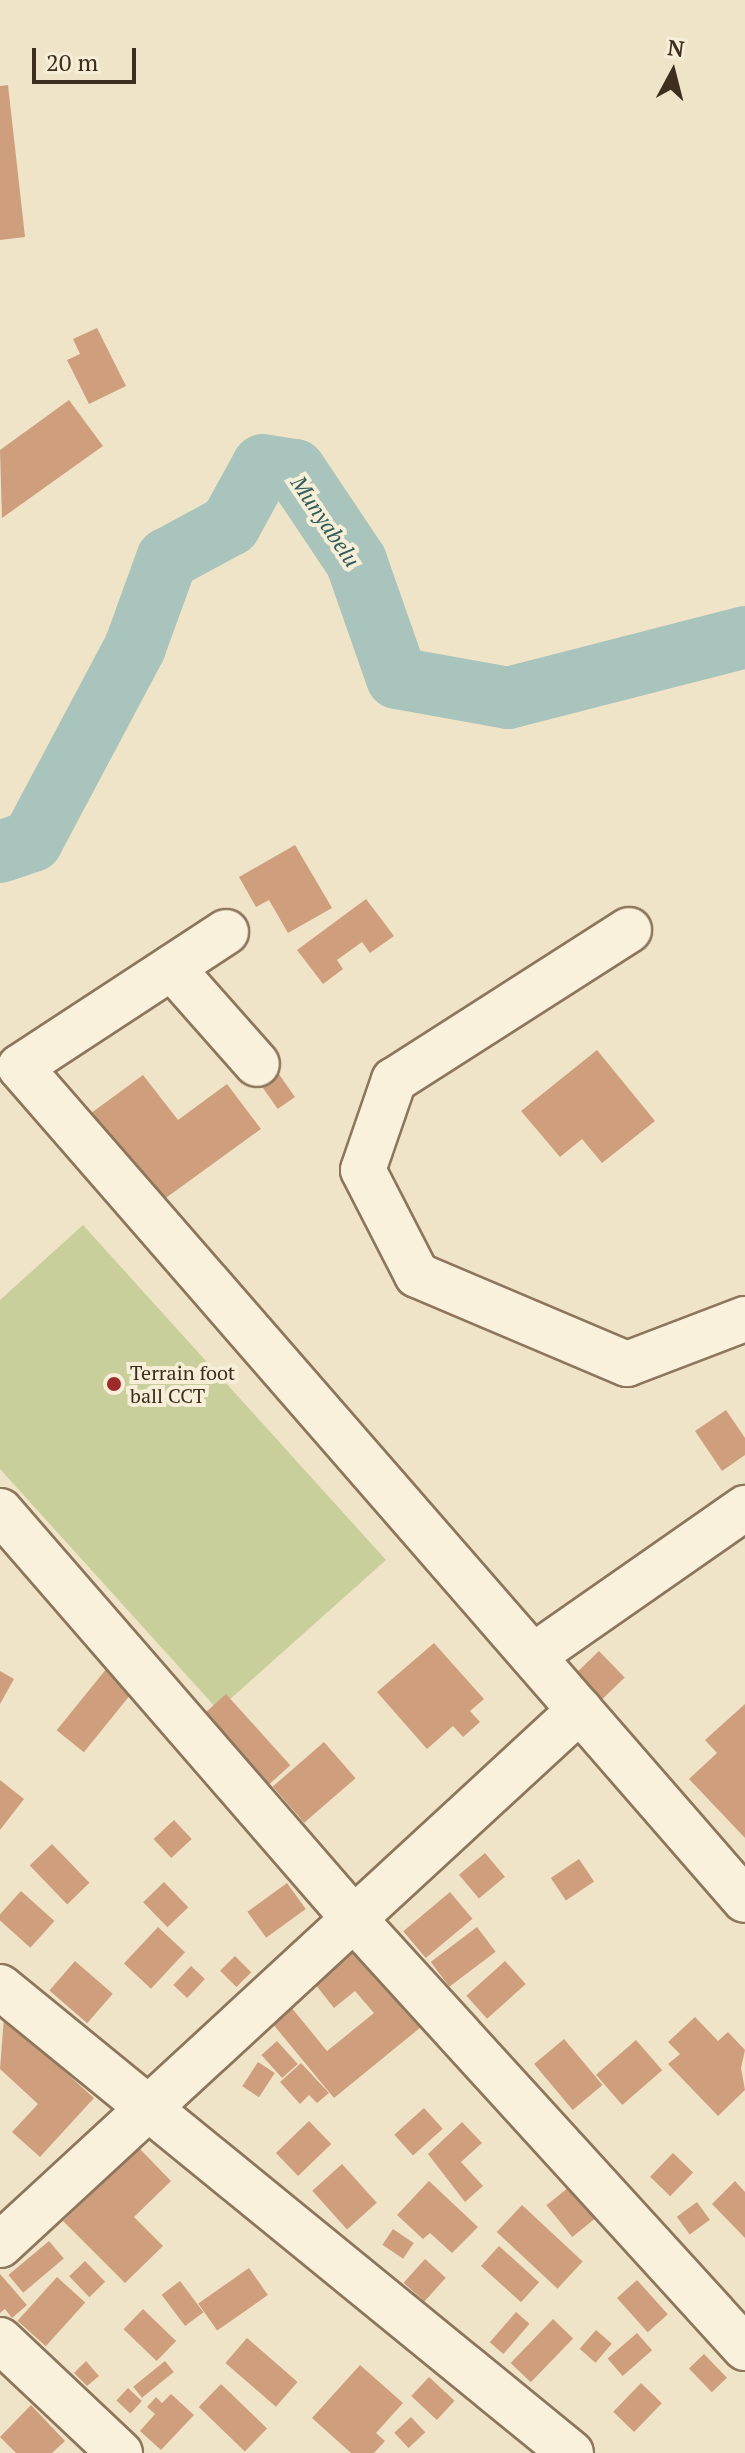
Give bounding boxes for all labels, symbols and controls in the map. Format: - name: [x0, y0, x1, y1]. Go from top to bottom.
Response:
- scale bar: [36, 32, 140, 82]
- north arrow: [633, 32, 713, 112]
- text: N: [666, 32, 686, 63]
- text: 20 m: [46, 46, 98, 78]
- water label: Munyabelu: [286, 470, 366, 572]
- place label: Terrain foot ball CCT: [130, 1360, 235, 1407]
- marker: Terrain foot ball CCT: [105, 1375, 123, 1393]

